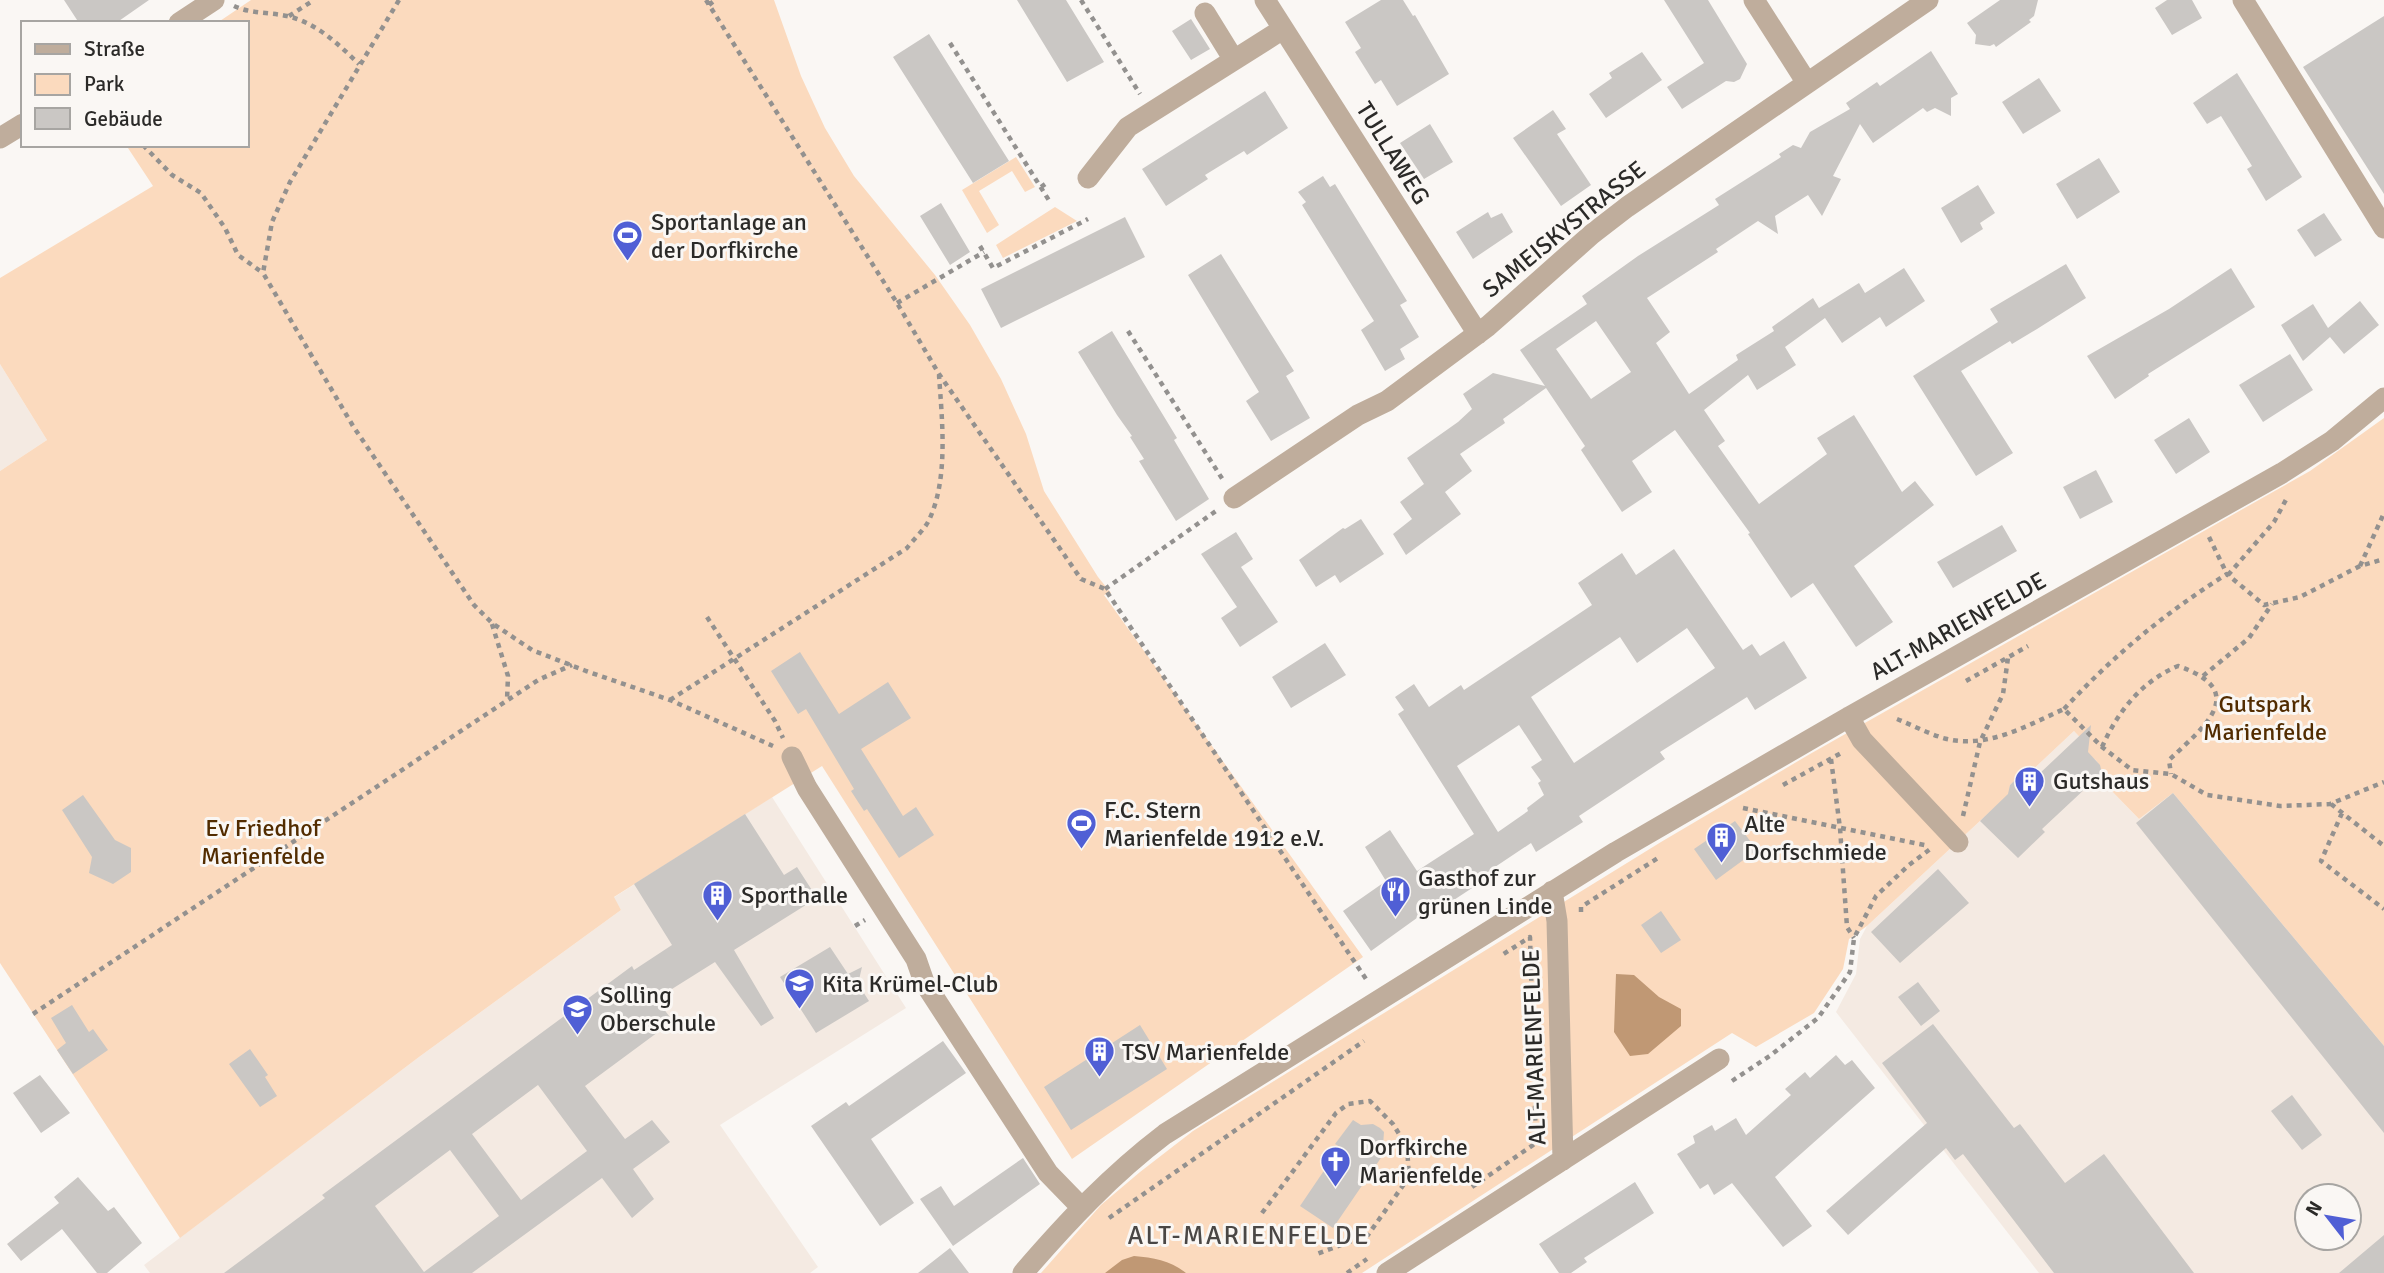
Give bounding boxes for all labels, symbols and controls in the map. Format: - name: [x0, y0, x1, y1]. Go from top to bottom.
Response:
- legend: [21, 21, 248, 147]
- text: Straße: [84, 36, 145, 62]
- text: Park: [84, 71, 125, 97]
- street label: TULLAWEG: [1350, 96, 1436, 210]
- text: Gebäude: [84, 106, 163, 132]
- street label: SAMEISKYSTRASSE: [1476, 154, 1652, 304]
- place label: Sportanlage an der Dorfkirche: [651, 207, 807, 265]
- sports icon: Sportanlage an der Dorfkirche: [611, 219, 645, 263]
- street label: ALT-MARIENFELDE: [1865, 565, 2051, 687]
- park label: Gutspark Marienfelde: [2203, 689, 2327, 747]
- building icon: Gutshaus: [2013, 764, 2047, 808]
- place label: Gutshaus: [2053, 766, 2149, 796]
- place label: F.C. Stern Marienfelde 1912 e.V.: [1104, 795, 1324, 853]
- sports icon: F.C. Stern Marienfelde 1912 e.V.: [1064, 807, 1098, 851]
- place label: Alte Dorfschmiede: [1744, 809, 1887, 867]
- park label: Ev Friedhof Marienfelde: [201, 813, 325, 871]
- building icon: Alte Dorfschmiede: [1704, 821, 1738, 865]
- place label: Gasthof zur grünen Linde: [1418, 863, 1553, 921]
- restaurant icon: Gasthof zur grünen Linde: [1378, 875, 1412, 919]
- building icon: Sporthalle: [701, 878, 735, 922]
- place label: Sporthalle: [741, 880, 848, 910]
- street label: ALT-MARIENFELDE: [1516, 948, 1552, 1146]
- school or university icon: Kita Krümel-Club: [782, 967, 816, 1011]
- place label: Kita Krümel-Club: [822, 969, 998, 999]
- place label: Solling Oberschule: [600, 980, 716, 1038]
- school or university icon: Solling Oberschule: [560, 992, 594, 1036]
- building icon: TSV Marienfelde: [1082, 1035, 1116, 1079]
- place label: TSV Marienfelde: [1122, 1037, 1289, 1067]
- place label: Dorfkirche Marienfelde: [1359, 1132, 1483, 1190]
- church icon: Dorfkirche Marienfelde: [1319, 1144, 1353, 1188]
- north arrow: [2293, 1182, 2363, 1252]
- text: N: [2301, 1197, 2328, 1221]
- district label: ALT-MARIENFELDE: [1128, 1220, 1370, 1252]

